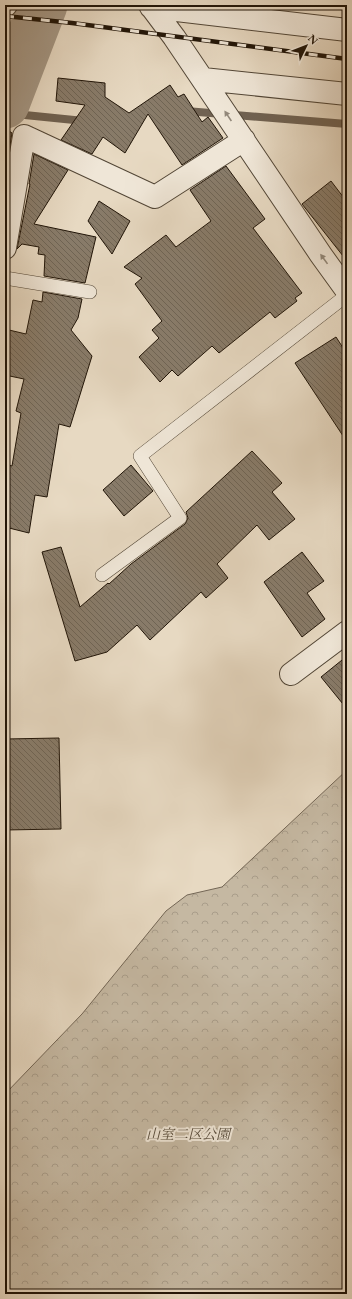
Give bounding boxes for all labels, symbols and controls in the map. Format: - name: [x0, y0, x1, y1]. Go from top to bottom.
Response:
- north arrow: [286, 26, 326, 66]
- text: N: [305, 31, 322, 47]
- one-way arrow: [224, 111, 232, 121]
- one-way arrow: [320, 254, 328, 264]
- park label: 山室二区公園: [146, 1125, 232, 1143]

